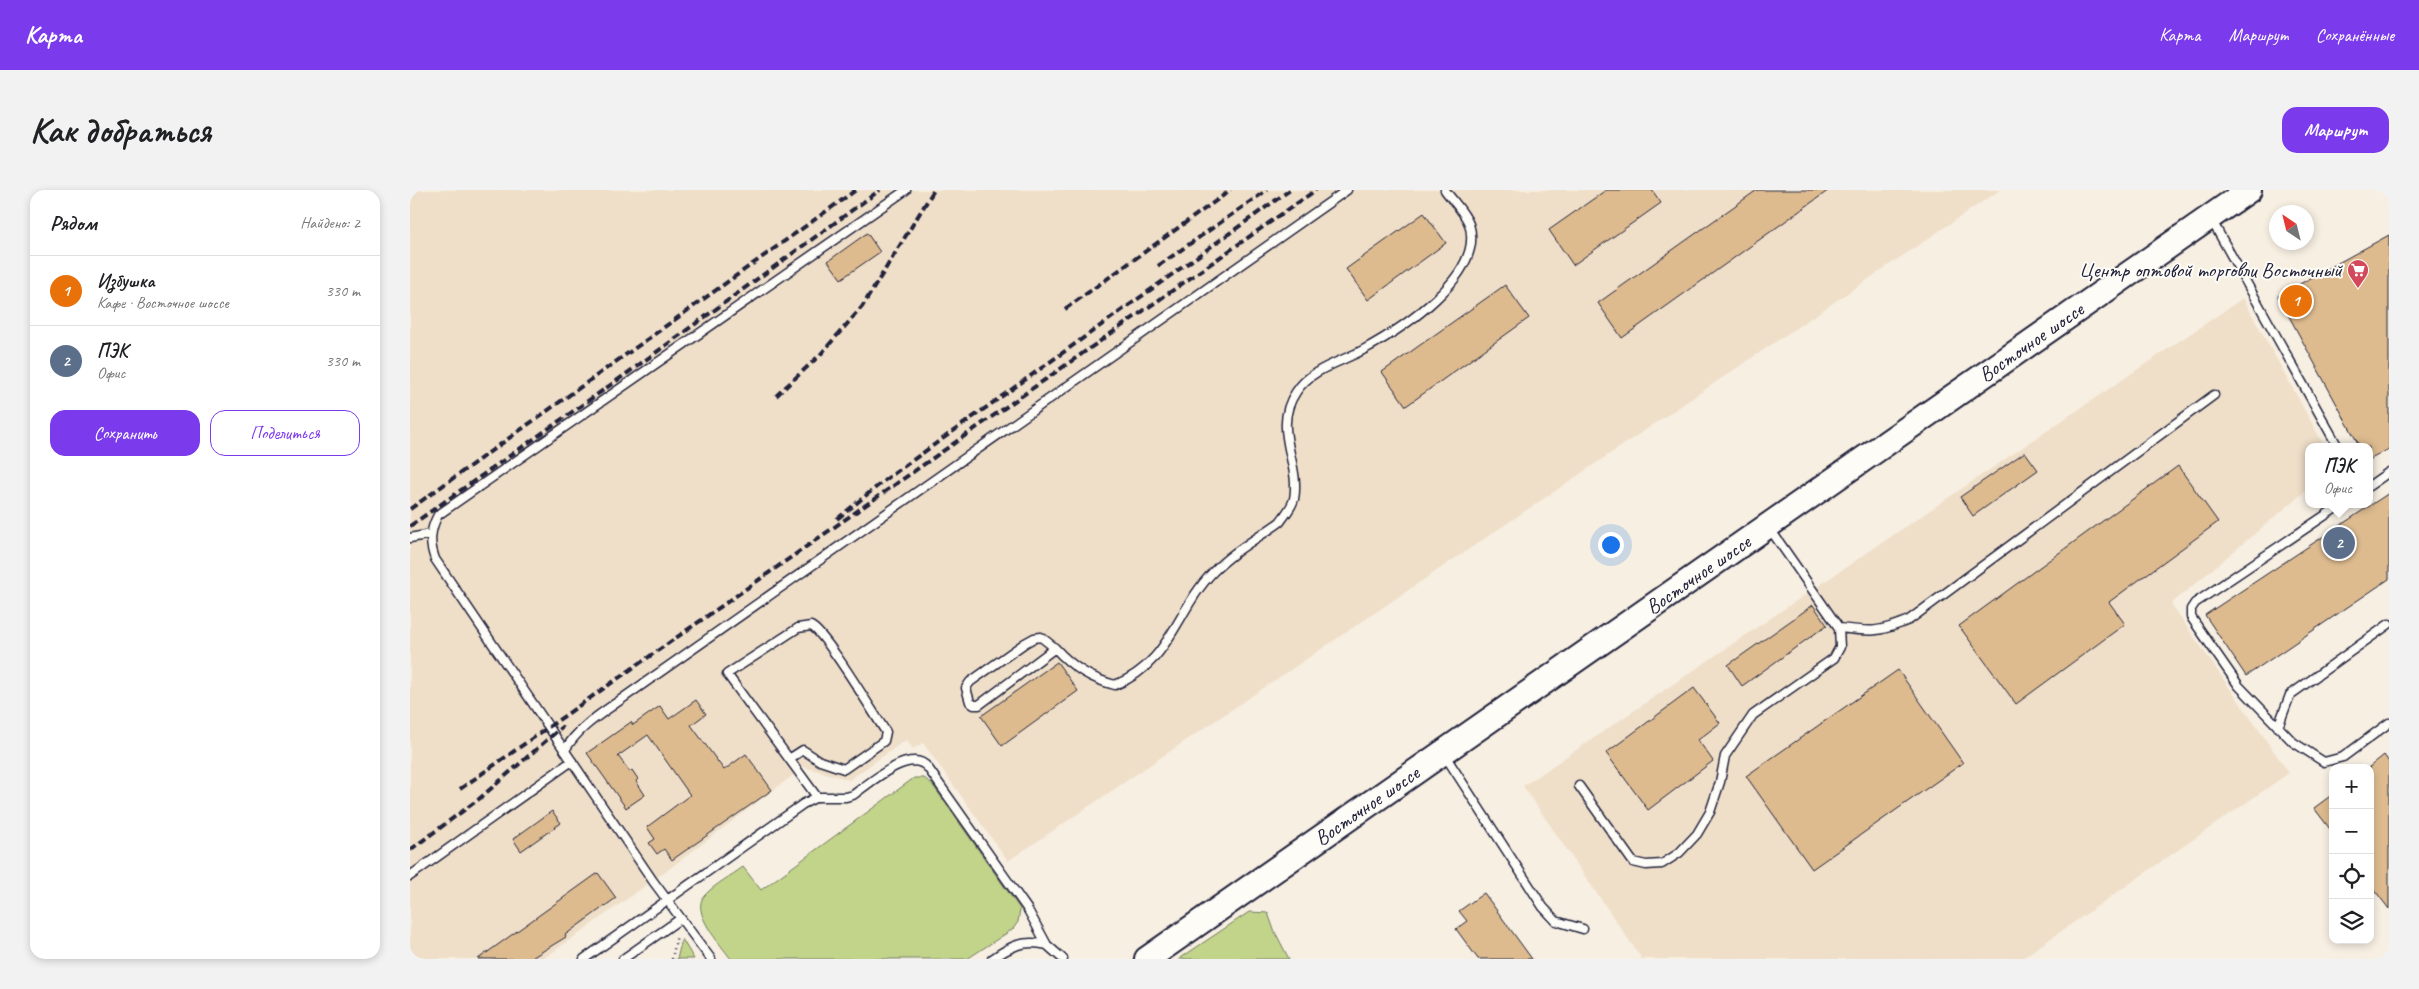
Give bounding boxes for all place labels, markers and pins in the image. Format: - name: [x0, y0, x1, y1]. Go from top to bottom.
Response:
- place label: Центр оптовой торговли Восточный: [2079, 257, 2343, 283]
- supermarket icon: Центр оптовой торговли Восточный: [2346, 258, 2370, 289]
- pin: 1: [2280, 282, 2312, 320]
- pin: 2: [2323, 524, 2355, 562]

